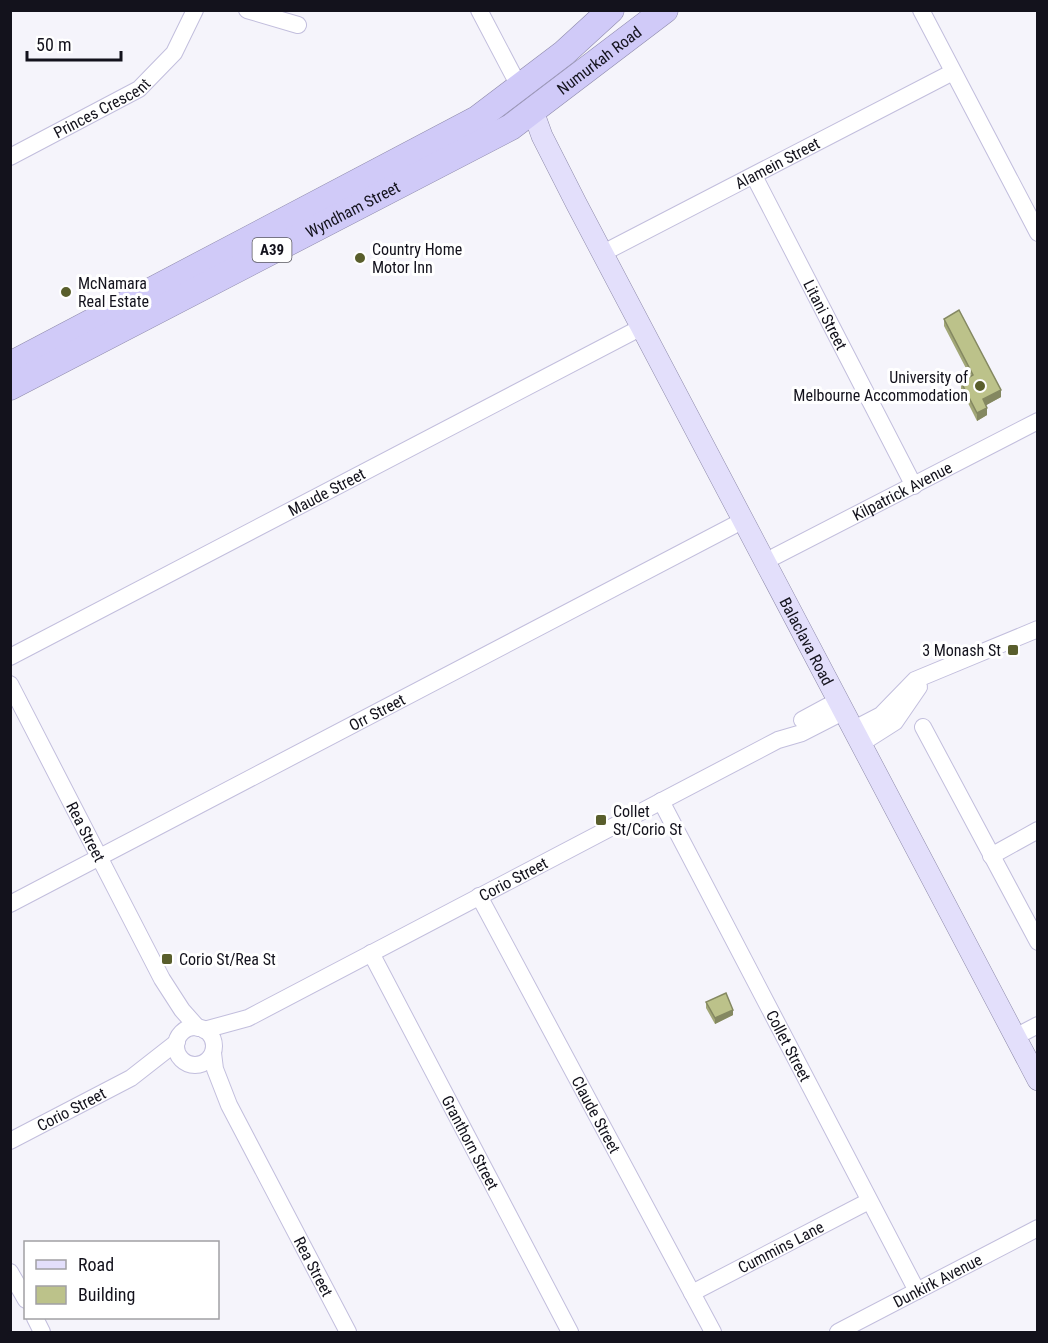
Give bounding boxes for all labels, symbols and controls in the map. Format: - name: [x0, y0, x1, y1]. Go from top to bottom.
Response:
- street label: Numurkah Road: [553, 22, 645, 99]
- scale bar: [27, 24, 122, 62]
- text: 50 m: [36, 34, 71, 55]
- street label: Princes Crescent: [50, 74, 154, 142]
- street label: Alamein Street: [732, 134, 823, 193]
- street label: Wyndham Street: [303, 177, 403, 242]
- road number: A39: [252, 238, 292, 262]
- place label: Country Home Motor Inn: [372, 240, 462, 277]
- marker: Country Home Motor Inn: [353, 251, 367, 265]
- place label: McNamara Real Estate: [78, 274, 149, 311]
- street label: Litani Street: [799, 277, 851, 353]
- marker: McNamara Real Estate: [59, 285, 73, 299]
- place label: University of Melbourne Accommodation: [793, 368, 968, 405]
- marker: University of Melbourne Accommodation: [973, 379, 987, 393]
- street label: Kilpatrick Avenue: [849, 458, 955, 525]
- street label: Maude Street: [285, 464, 369, 520]
- street label: Balaclava Road: [775, 594, 837, 689]
- place label: 3 Monash St: [922, 641, 1001, 660]
- marker: 3 Monash St: [1006, 643, 1020, 657]
- street label: Orr Street: [346, 690, 409, 735]
- street label: Rea Street: [62, 799, 109, 865]
- place label: Collet St/Corio St: [613, 802, 683, 839]
- marker: Collet St/Corio St: [594, 813, 608, 827]
- street label: Corio Street: [476, 853, 551, 905]
- place label: Corio St/Rea St: [179, 950, 276, 969]
- marker: Corio St/Rea St: [160, 952, 174, 966]
- street label: Collet Street: [762, 1007, 815, 1085]
- street label: Claude Street: [567, 1073, 624, 1157]
- street label: Corio Street: [34, 1084, 109, 1135]
- street label: Granthorn Street: [438, 1092, 503, 1193]
- street label: Cummins Lane: [735, 1217, 827, 1277]
- street label: Rea Street: [290, 1234, 337, 1300]
- legend: [24, 1241, 219, 1319]
- street label: Dunkirk Avenue: [890, 1250, 985, 1312]
- text: Road: [78, 1254, 114, 1275]
- text: Building: [78, 1284, 135, 1305]

